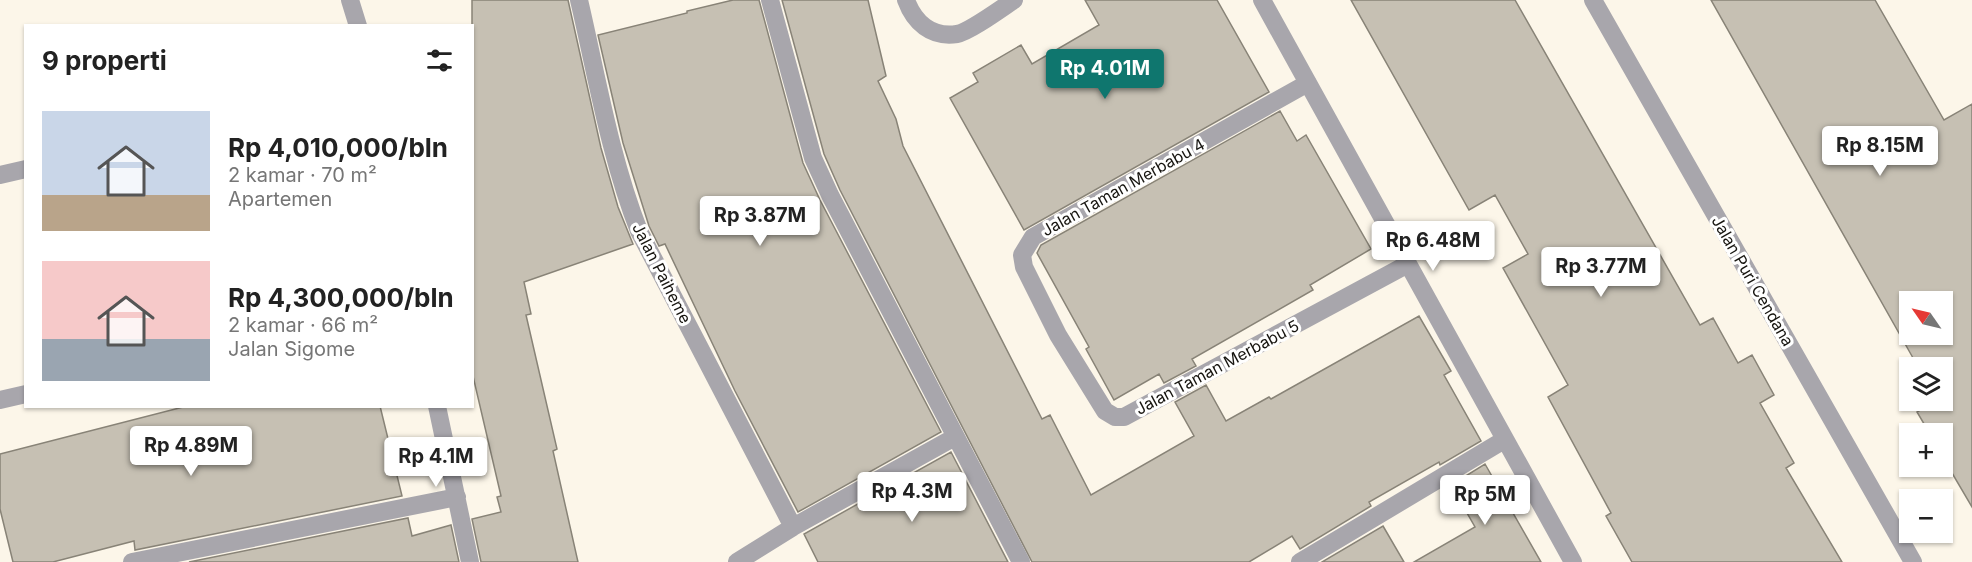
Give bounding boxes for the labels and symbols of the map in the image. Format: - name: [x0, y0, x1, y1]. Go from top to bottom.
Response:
- pin: Rp 4.01M: [1043, 49, 1167, 100]
- pin: Rp 8.15M: [1818, 126, 1942, 177]
- street label: Jalan Taman Merbabu 4: [1038, 134, 1208, 240]
- pin: Rp 3.87M: [698, 196, 822, 247]
- street label: Jalan Puri Cendana: [1708, 212, 1798, 350]
- street label: Jalan Paiheme: [628, 219, 696, 327]
- pin: Rp 6.48M: [1371, 221, 1495, 272]
- pin: Rp 3.77M: [1539, 247, 1663, 298]
- north arrow: [1899, 291, 1953, 345]
- street label: Jalan Taman Merbabu 5: [1132, 315, 1302, 419]
- pin: Rp 4.89M: [129, 426, 253, 477]
- pin: Rp 4.1M: [381, 437, 491, 488]
- pin: Rp 4.3M: [857, 472, 967, 523]
- pin: Rp 5M: [1443, 475, 1527, 526]

